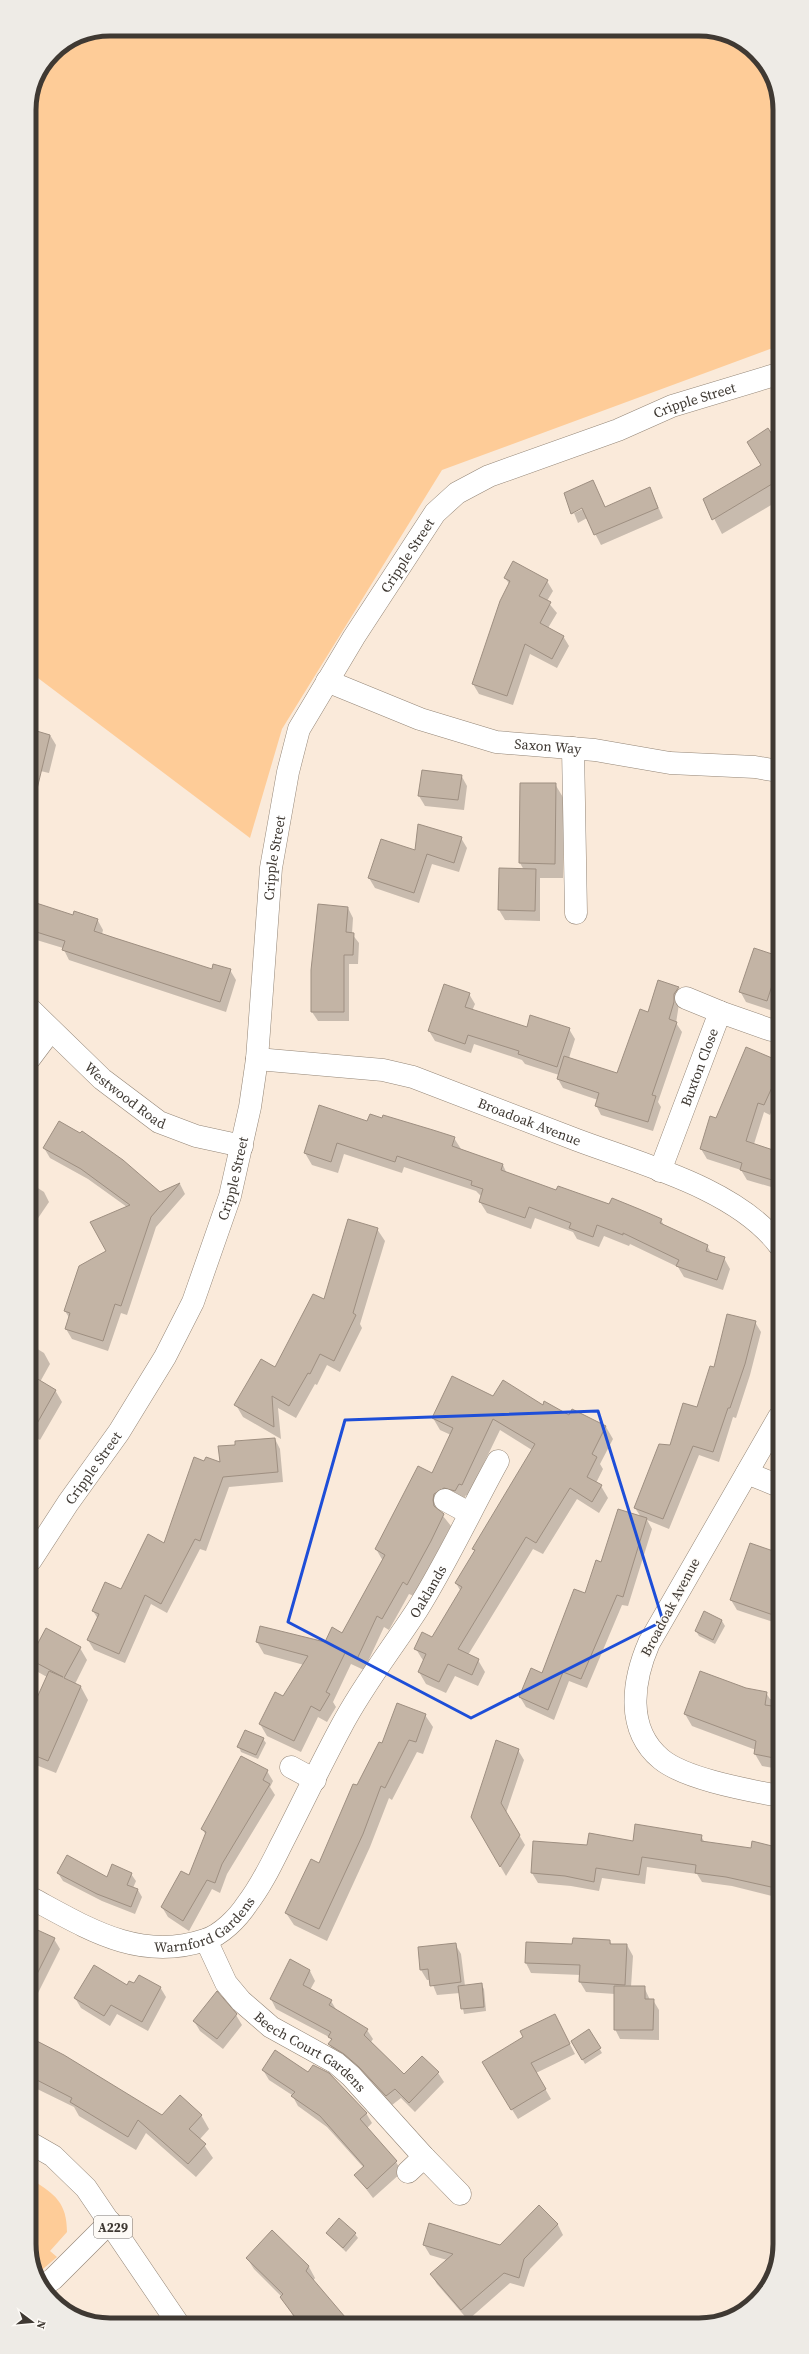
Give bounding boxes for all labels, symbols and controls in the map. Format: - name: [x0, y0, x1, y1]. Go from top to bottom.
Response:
- street label: Cripple Street: [650, 377, 739, 423]
- street label: Cripple Street: [375, 514, 439, 597]
- street label: Saxon Way: [514, 734, 583, 759]
- street label: Cripple Street: [259, 813, 290, 901]
- street label: Buxton Close: [675, 1025, 723, 1109]
- street label: Westwood Road: [80, 1057, 169, 1134]
- street label: Broadoak Avenue: [475, 1093, 584, 1151]
- street label: Cripple Street: [212, 1134, 253, 1223]
- street label: Cripple Street: [60, 1427, 126, 1509]
- street label: Broadoak Avenue: [636, 1554, 704, 1660]
- street label: Oaklands: [404, 1561, 451, 1622]
- street label: Warnford Gardens: [154, 1892, 259, 1957]
- street label: Beech Court Gardens: [250, 2007, 371, 2096]
- road number: A229: [94, 2216, 132, 2238]
- north arrow: [12, 2302, 52, 2342]
- text: N: [33, 2319, 49, 2331]

